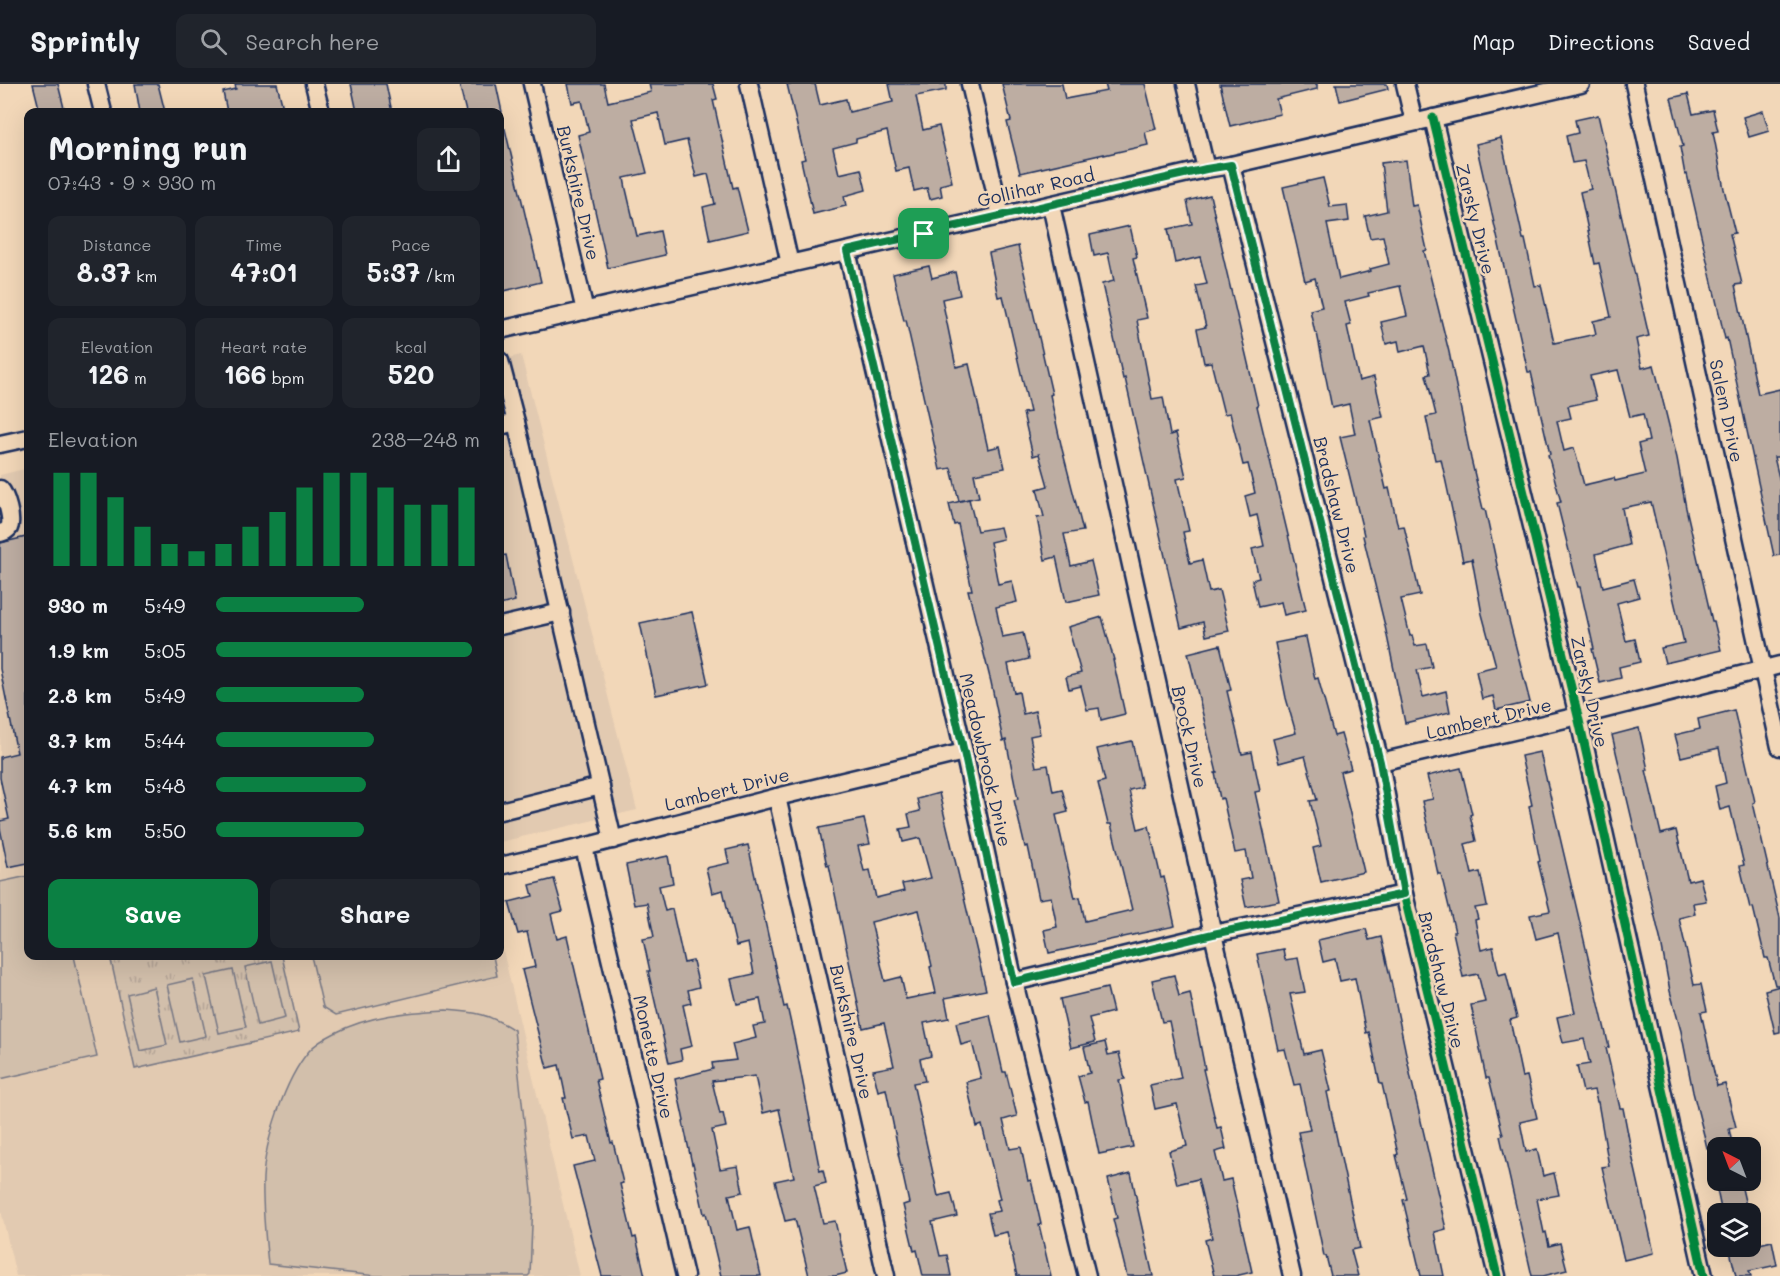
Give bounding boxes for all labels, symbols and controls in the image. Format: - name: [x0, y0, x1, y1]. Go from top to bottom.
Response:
- search box: [176, 14, 596, 68]
- text: Sprintly: [30, 23, 140, 59]
- icon: search: [197, 25, 230, 58]
- text: Search here: [245, 27, 379, 56]
- text: Map: [1472, 28, 1515, 55]
- text: Directions: [1548, 28, 1655, 55]
- text: Saved: [1688, 28, 1750, 55]
- street label: Burkshire Drive: [552, 123, 606, 262]
- text: Morning run: [48, 125, 248, 168]
- button: share: [417, 128, 480, 191]
- street label: Zarsky Drive: [1451, 161, 1501, 277]
- street label: Gollihar Road: [975, 162, 1097, 212]
- text: 07:43 · 9 × 930 m: [48, 169, 216, 195]
- pin: [898, 208, 949, 259]
- icon: arrive: [907, 217, 940, 250]
- text: Distance: [83, 234, 151, 255]
- text: Time: [246, 234, 282, 255]
- text: Pace: [391, 234, 431, 255]
- text: 8.37: [77, 255, 131, 289]
- text: 47:01: [230, 255, 298, 289]
- text: 5:37: [367, 255, 420, 289]
- text: km: [131, 265, 157, 286]
- text: /km: [420, 265, 455, 286]
- text: Elevation: [81, 336, 153, 357]
- text: Heart rate: [221, 336, 307, 357]
- text: kcal: [395, 336, 427, 357]
- text: 126: [87, 357, 129, 391]
- text: 166: [224, 357, 267, 391]
- text: 520: [388, 357, 434, 391]
- street label: Salem Drive: [1704, 357, 1750, 464]
- text: m: [129, 367, 147, 388]
- text: bpm: [267, 367, 304, 388]
- text: Elevation: [48, 426, 138, 452]
- text: 238–248 m: [371, 426, 480, 452]
- street label: Bradshaw Drive: [1308, 434, 1366, 576]
- text: 930 m: [48, 592, 108, 618]
- text: 5:49: [144, 592, 185, 618]
- street label: Zarsky Drive: [1566, 634, 1614, 750]
- text: 1.9 km: [48, 637, 109, 663]
- text: 5:05: [144, 637, 186, 663]
- street label: Meadowbrook Drive: [954, 671, 1018, 849]
- text: 2.8 km: [48, 682, 112, 708]
- text: 5:49: [144, 682, 185, 708]
- street label: Brock Drive: [1167, 683, 1213, 790]
- street label: Lambert Drive: [1424, 692, 1554, 744]
- text: 3.7 km: [48, 727, 111, 753]
- text: 5:44: [144, 727, 185, 753]
- street label: Lambert Drive: [662, 762, 792, 816]
- text: 4.7 km: [48, 772, 112, 798]
- text: 5:48: [144, 772, 186, 798]
- text: 5.6 km: [48, 817, 112, 843]
- text: 5:50: [144, 817, 186, 843]
- button: Save: [48, 879, 258, 948]
- button: Share: [270, 879, 480, 948]
- street label: Bradshaw Drive: [1413, 909, 1471, 1051]
- street label: Burkshire Drive: [825, 962, 879, 1101]
- street label: Monette Drive: [628, 992, 680, 1121]
- north arrow: [1707, 1137, 1761, 1191]
- map controls: [1707, 1137, 1761, 1257]
- button: layers: [1707, 1203, 1761, 1257]

